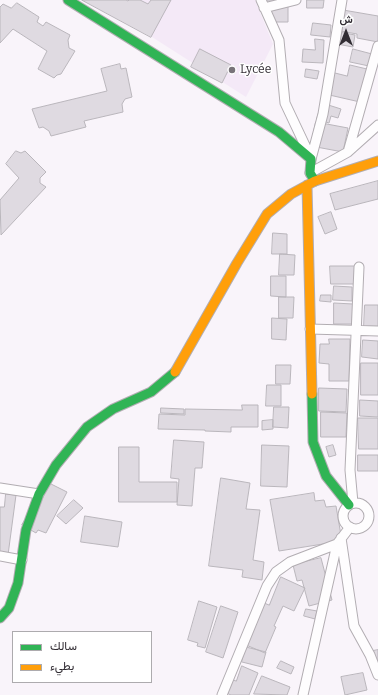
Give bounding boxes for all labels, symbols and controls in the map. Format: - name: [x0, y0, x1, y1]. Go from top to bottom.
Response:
- north arrow: [326, 12, 366, 52]
- text: ش: [339, 13, 353, 26]
- place label: Lycée: [240, 63, 271, 77]
- marker: Lycée: [227, 65, 237, 75]
- legend: [12, 631, 152, 683]
- text: سالك: [50, 639, 77, 653]
- text: بطيء: [50, 659, 74, 673]

